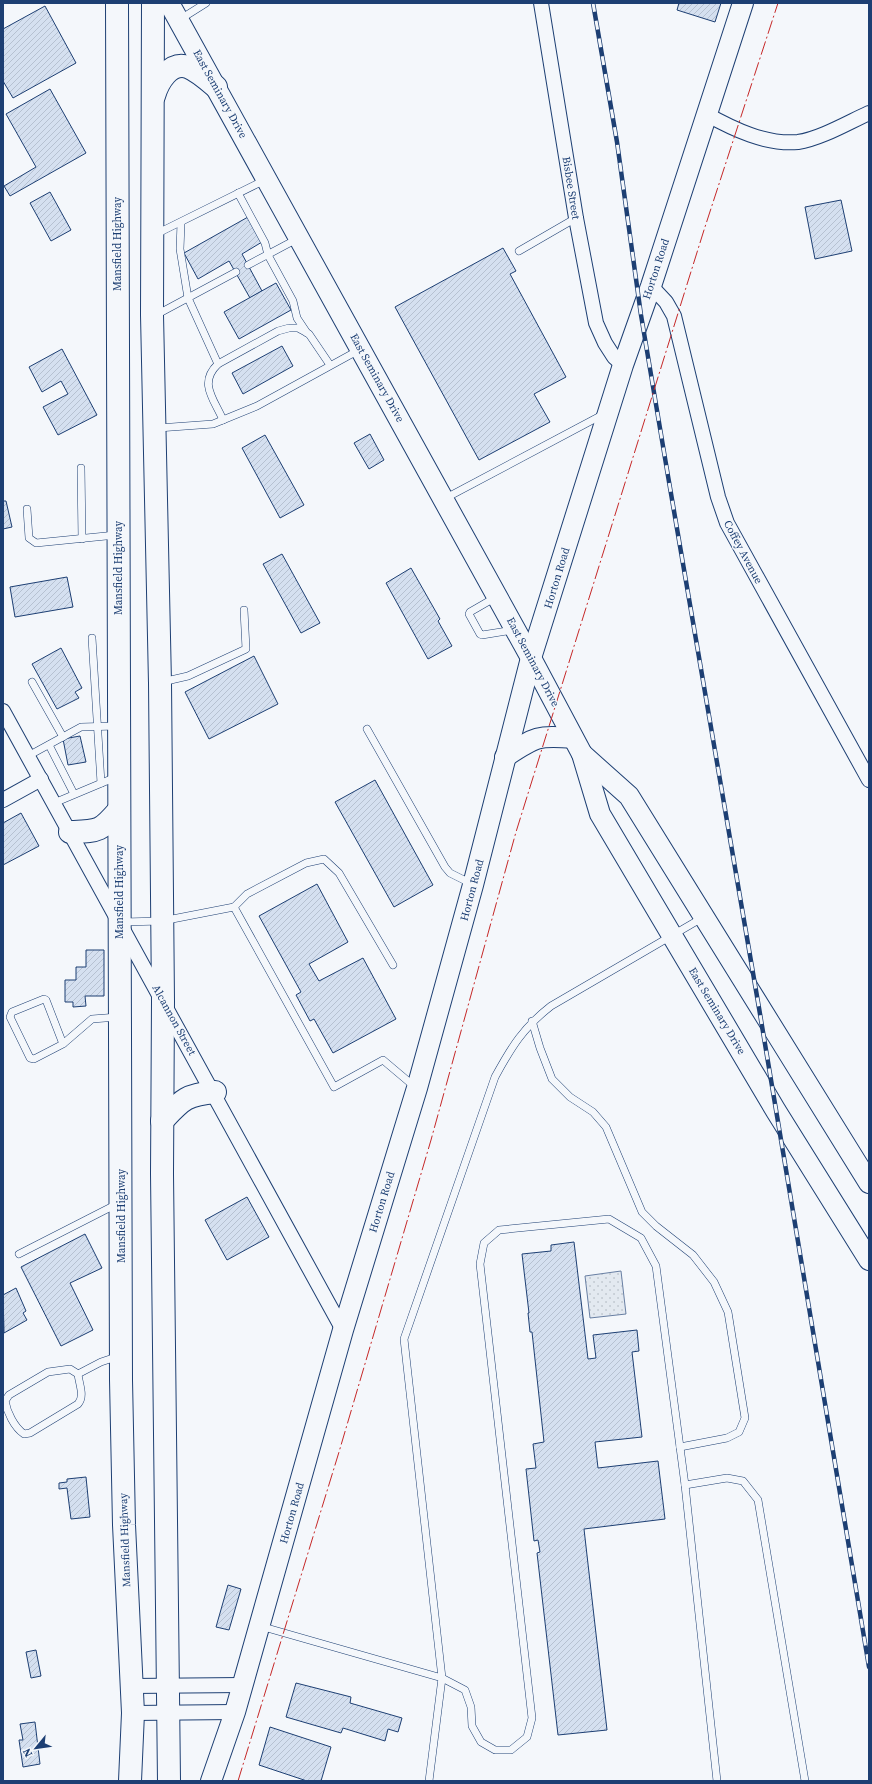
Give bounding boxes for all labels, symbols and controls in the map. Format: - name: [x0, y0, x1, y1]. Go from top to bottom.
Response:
- street label: East Seminary Drive: [189, 47, 251, 141]
- street label: Bisbee Street: [559, 155, 583, 221]
- street label: Mansfield Highway: [110, 197, 125, 291]
- street label: Horton Road: [639, 236, 673, 301]
- street label: East Seminary Drive: [346, 331, 408, 425]
- street label: Coffey Avenue: [720, 518, 766, 587]
- street label: Mansfield Highway: [111, 521, 126, 615]
- street label: Horton Road: [541, 545, 574, 610]
- street label: East Seminary Drive: [503, 615, 563, 710]
- street label: Mansfield Highway: [112, 845, 127, 939]
- street label: Horton Road: [457, 857, 488, 922]
- street label: East Seminary Drive: [685, 965, 749, 1058]
- street label: Alcannon Street: [148, 982, 200, 1058]
- street label: Mansfield Highway: [114, 1169, 129, 1263]
- street label: Horton Road: [366, 1169, 399, 1234]
- street label: Horton Road: [276, 1480, 308, 1545]
- street label: Mansfield Highway: [116, 1492, 134, 1587]
- north arrow: [16, 1728, 56, 1768]
- text: N: [19, 1745, 36, 1760]

